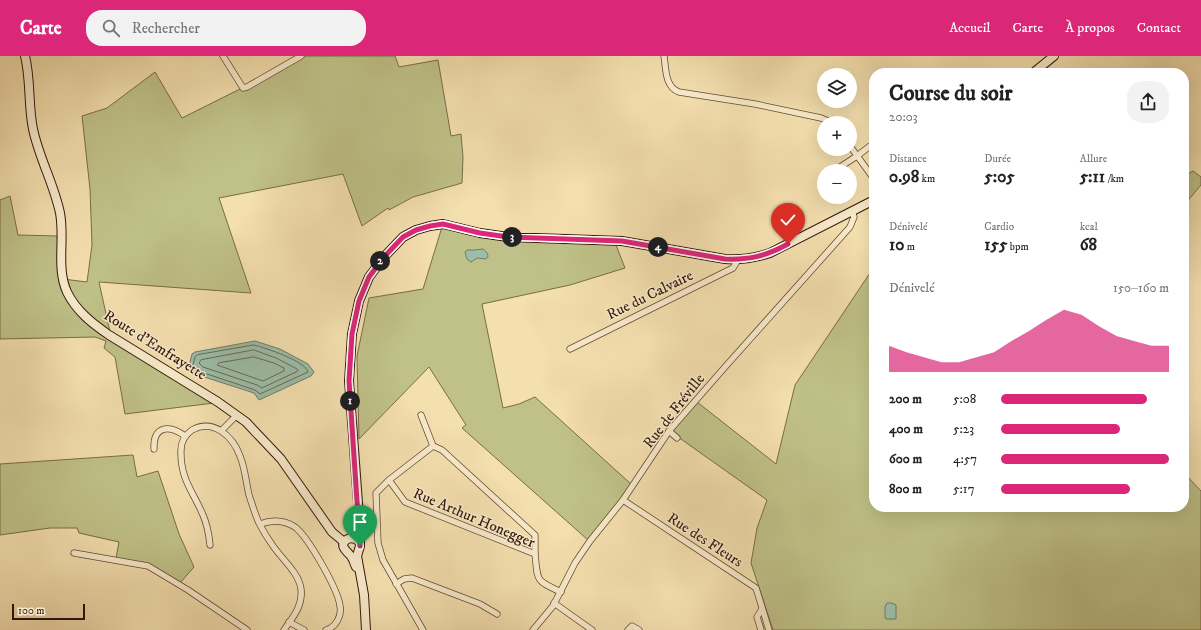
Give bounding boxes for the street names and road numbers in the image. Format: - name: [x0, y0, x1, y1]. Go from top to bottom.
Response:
- street label: Rue du Calvaire: [604, 266, 696, 324]
- street label: Route d'Emfrayette: [100, 306, 210, 384]
- street label: Rue de Fréville: [639, 370, 709, 452]
- street label: Rue Arthur Honegger: [410, 484, 538, 552]
- street label: Rue des Fleurs: [664, 509, 746, 571]

